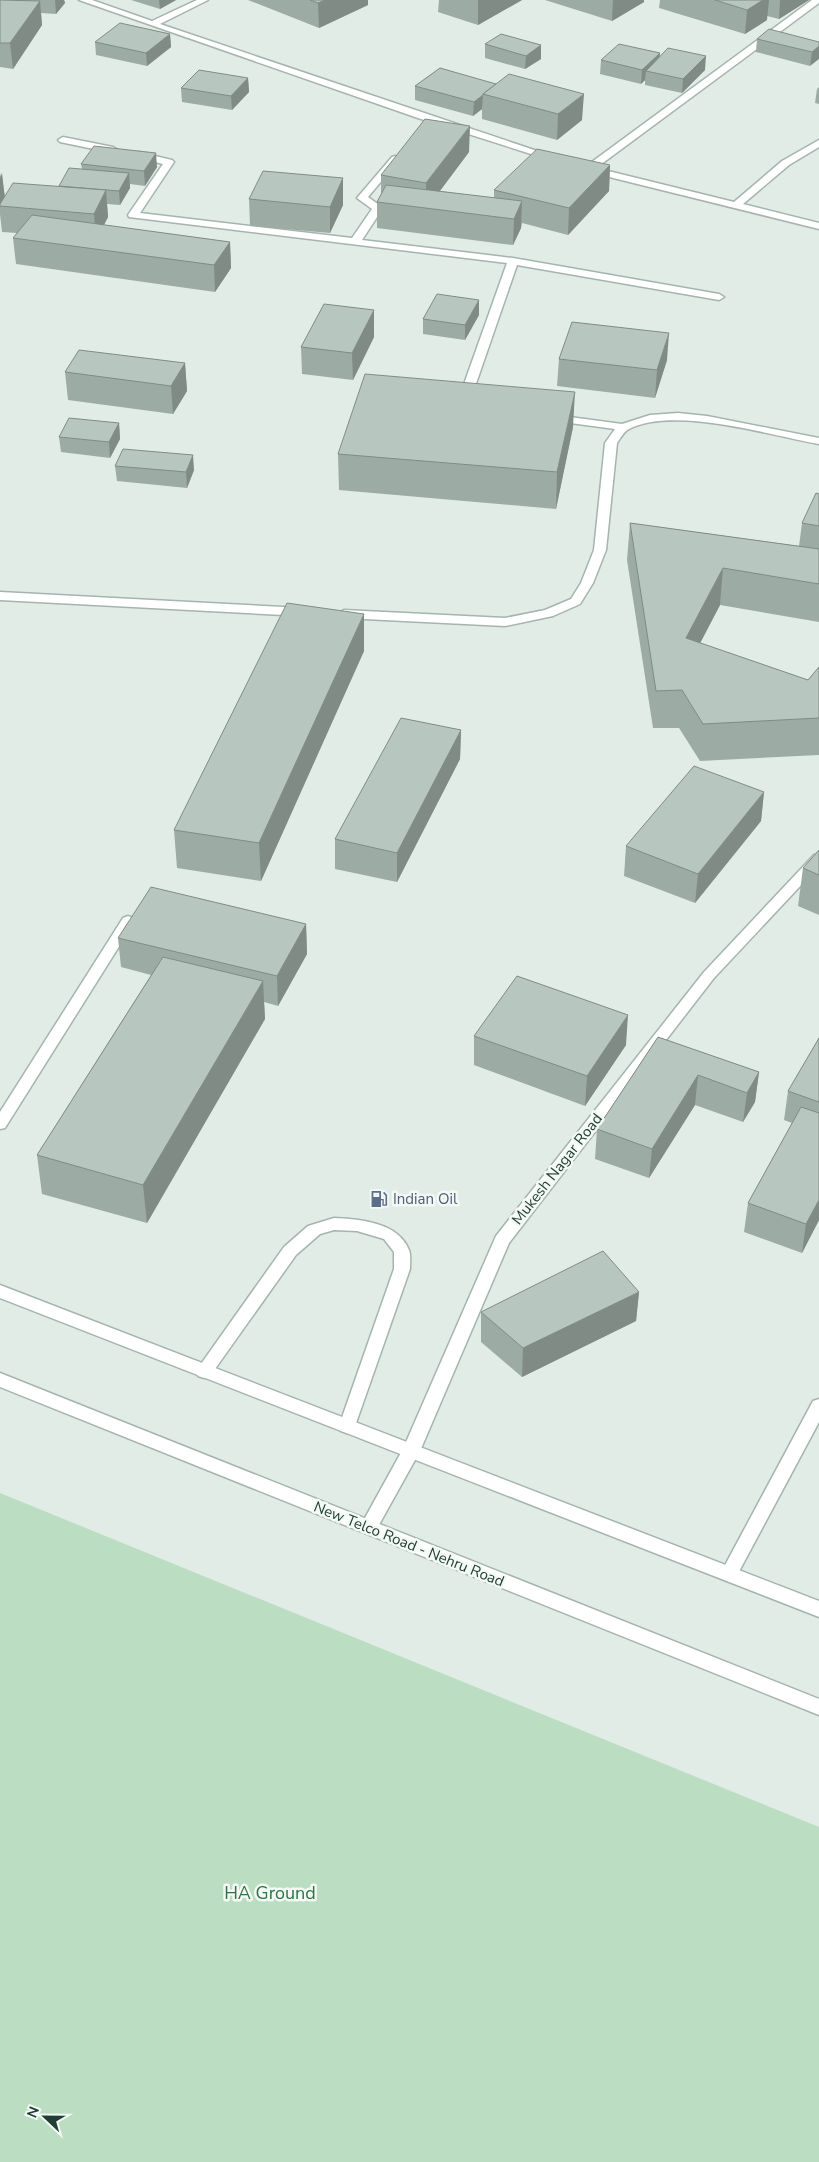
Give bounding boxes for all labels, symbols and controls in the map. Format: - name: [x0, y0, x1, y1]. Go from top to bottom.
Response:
- street label: Mukesh Nagar Road: [507, 1109, 607, 1229]
- fuel station icon: Indian Oil: [369, 1189, 389, 1209]
- place label: Indian Oil: [393, 1189, 458, 1209]
- street label: New Telco Road - Nehru Road: [311, 1497, 507, 1591]
- park label: HA Ground: [224, 1881, 316, 1905]
- north arrow: [20, 2092, 70, 2142]
- text: N: [23, 2104, 44, 2121]

